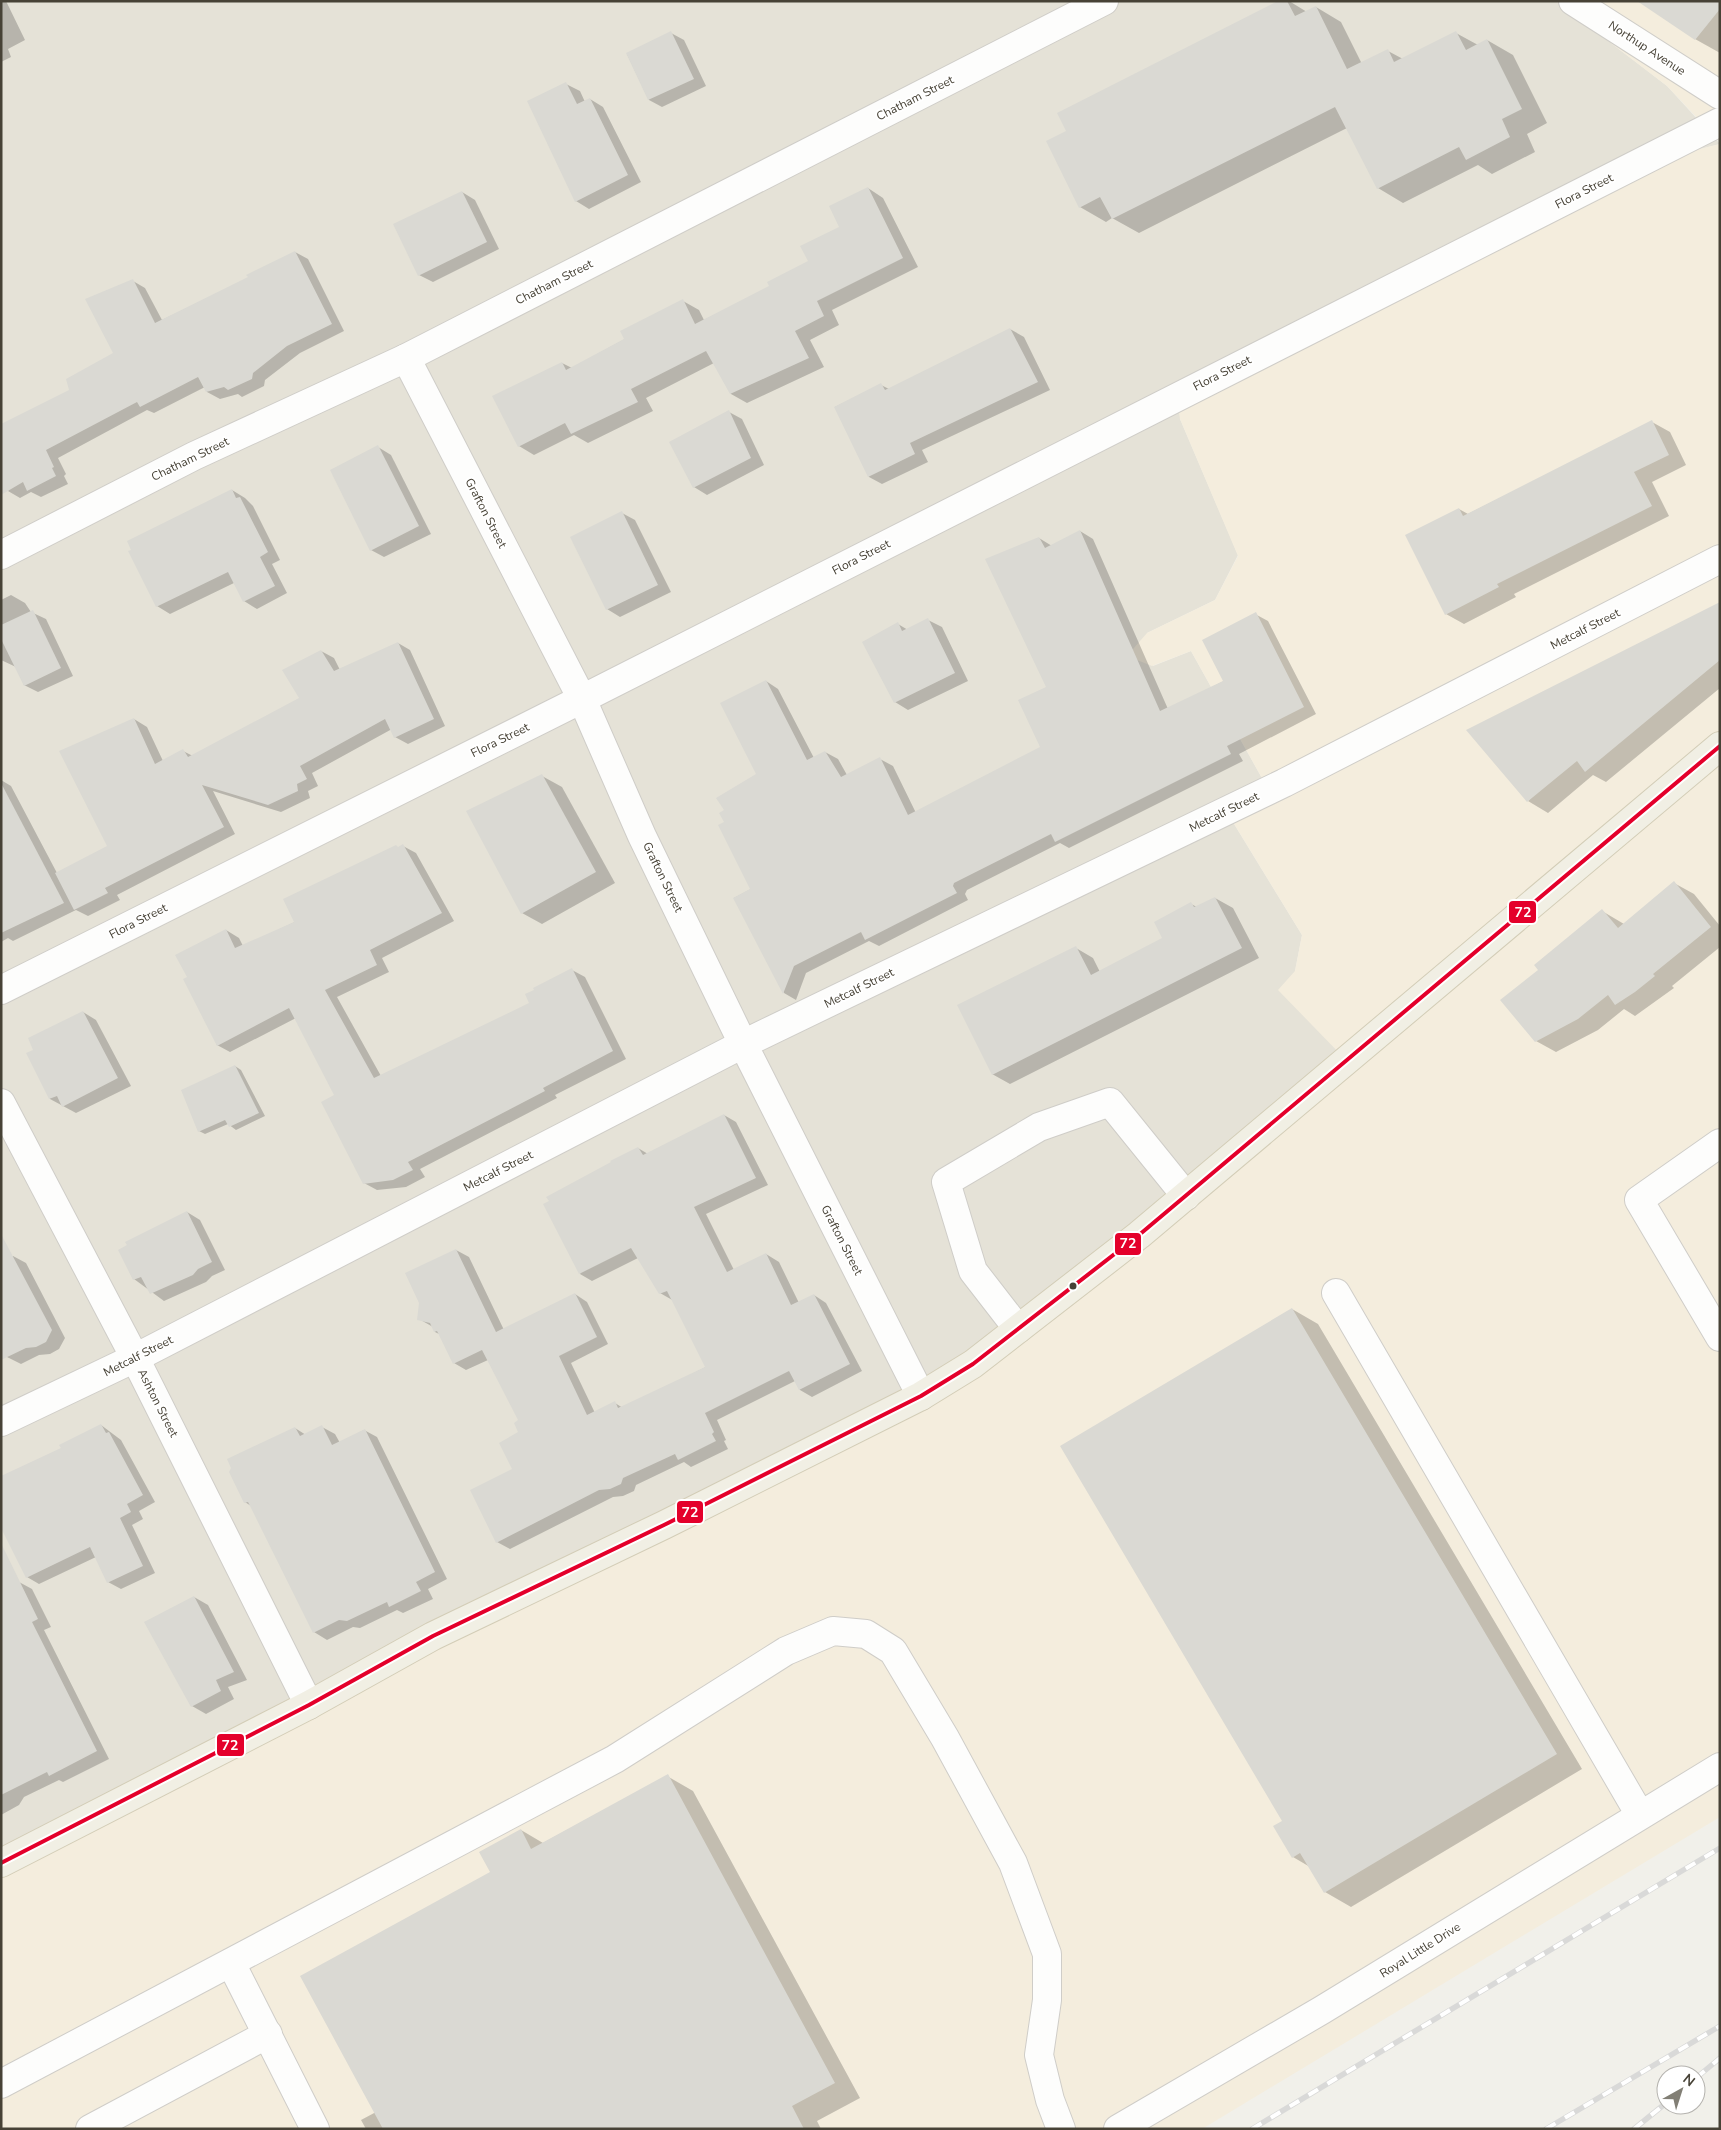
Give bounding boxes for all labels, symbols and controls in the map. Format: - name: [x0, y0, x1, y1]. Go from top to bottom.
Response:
- street label: Northup Avenue: [1605, 17, 1689, 79]
- street label: Chatham Street: [874, 71, 957, 124]
- street label: Flora Street: [1552, 169, 1616, 212]
- street label: Chatham Street: [513, 255, 596, 308]
- street label: Flora Street: [1190, 351, 1254, 394]
- street label: Chatham Street: [148, 433, 232, 485]
- street label: Grafton Street: [462, 475, 511, 551]
- street label: Flora Street: [829, 535, 893, 578]
- street label: Metcalf Street: [1548, 604, 1623, 653]
- street label: Flora Street: [468, 719, 533, 761]
- street label: Metcalf Street: [1186, 788, 1262, 836]
- street label: Grafton Street: [639, 839, 687, 916]
- street label: Flora Street: [106, 899, 170, 942]
- line badge: 72: [1508, 900, 1537, 924]
- text: 72: [1515, 903, 1531, 922]
- street label: Metcalf Street: [821, 964, 897, 1012]
- street label: Metcalf Street: [461, 1146, 536, 1195]
- street label: Grafton Street: [818, 1202, 867, 1278]
- line badge: 72: [1114, 1232, 1142, 1256]
- text: 72: [1120, 1234, 1136, 1253]
- unlabelled marker: [1068, 1281, 1078, 1291]
- street label: Metcalf Street: [101, 1331, 176, 1380]
- street label: Ashton Street: [134, 1366, 182, 1441]
- line badge: 72: [676, 1500, 704, 1524]
- text: 72: [682, 1503, 698, 1522]
- line badge: 72: [216, 1733, 245, 1757]
- text: 72: [222, 1736, 238, 1755]
- street label: Royal Little Drive: [1377, 1919, 1463, 1981]
- north arrow: [1656, 2065, 1706, 2115]
- text: N: [1679, 2070, 1699, 2091]

